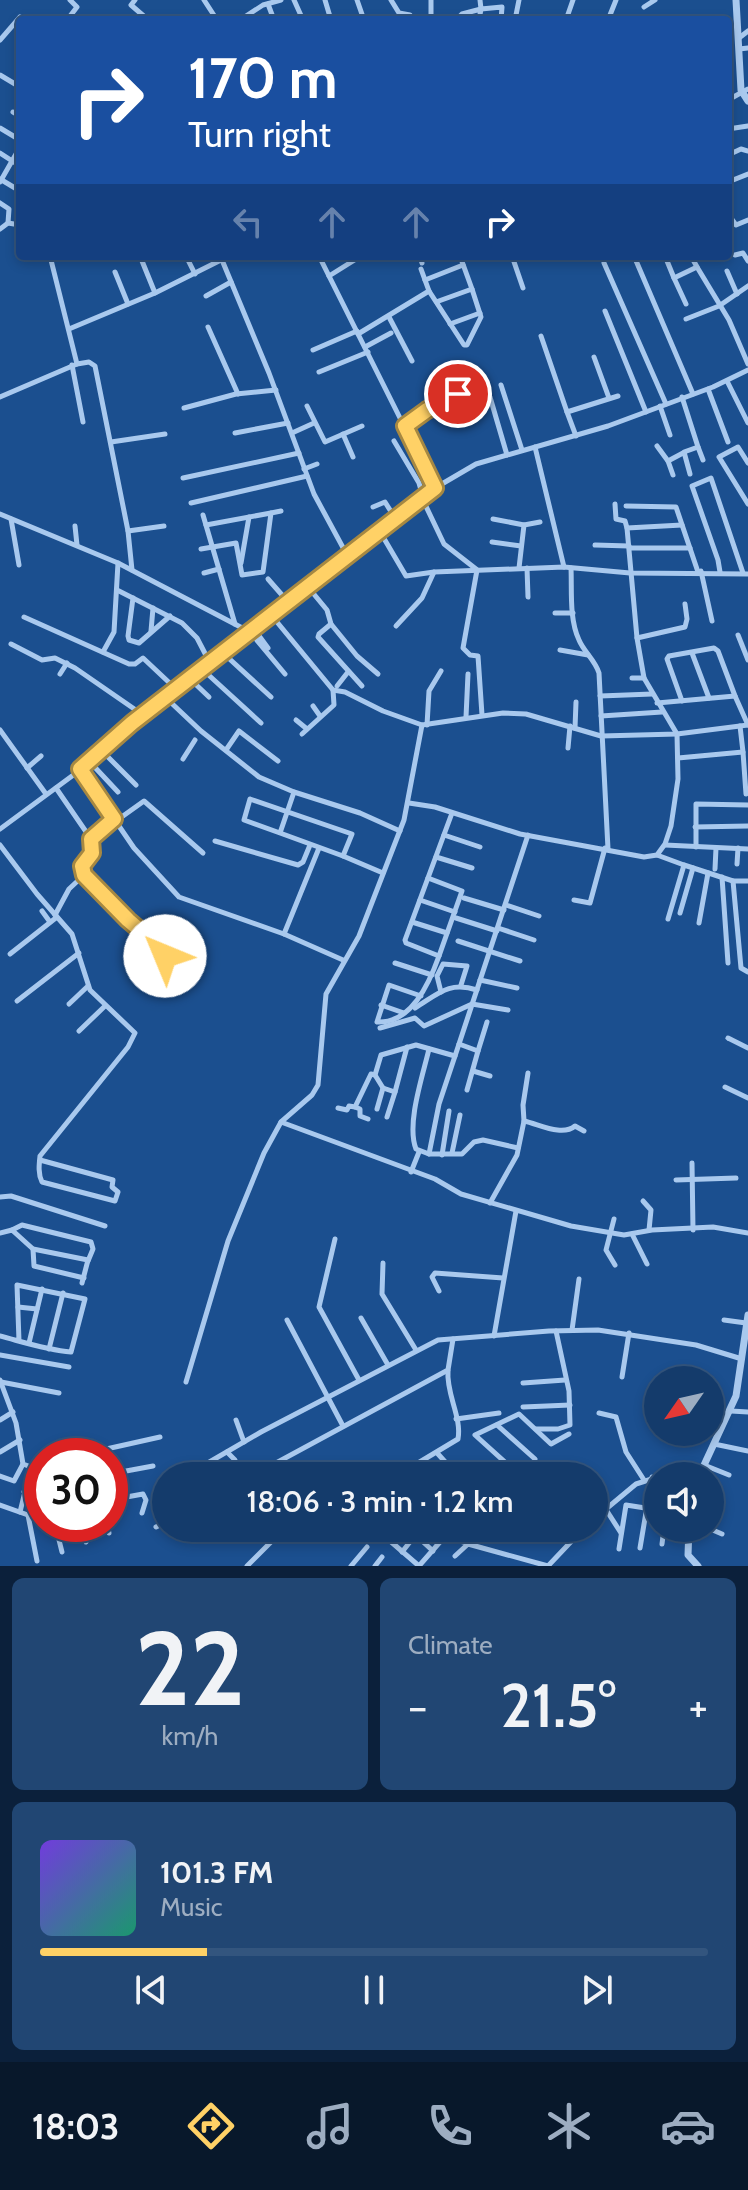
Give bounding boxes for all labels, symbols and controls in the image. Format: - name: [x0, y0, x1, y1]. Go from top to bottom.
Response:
- text: 170 m: [188, 44, 338, 112]
- icon: right: [56, 48, 160, 152]
- text: Turn right: [188, 112, 331, 156]
- icon: left: [226, 200, 270, 244]
- icon: ahead: [310, 200, 354, 244]
- icon: ahead: [394, 200, 438, 244]
- icon: right: [478, 200, 522, 244]
- pin: [424, 360, 492, 428]
- icon: arrive: [436, 372, 480, 416]
- position arrow: [123, 914, 207, 998]
- north arrow: [644, 1366, 724, 1446]
- map controls: [644, 1366, 724, 1542]
- speed limit sign: 30: [24, 1438, 128, 1542]
- button: sound: [644, 1462, 724, 1542]
- text: 18:06 · 3 min · 1.2 km: [247, 1483, 513, 1520]
- text: 22: [135, 1605, 245, 1731]
- text: Climate: [408, 1629, 493, 1661]
- text: 21.5°: [500, 1669, 616, 1742]
- text: −: [408, 1680, 427, 1733]
- text: +: [689, 1680, 708, 1733]
- text: km/h: [162, 1720, 218, 1752]
- text: 101.3 FM: [160, 1854, 273, 1891]
- text: Music: [160, 1891, 223, 1923]
- icon: previous: [129, 1968, 173, 2012]
- icon: pause: [352, 1968, 396, 2012]
- icon: next: [575, 1968, 619, 2012]
- icon: directions: [183, 2098, 239, 2154]
- icon: music: [302, 2098, 358, 2154]
- icon: phone: [422, 2098, 478, 2154]
- icon: climate: [541, 2098, 597, 2154]
- icon: car: [660, 2098, 716, 2154]
- text: 18:03: [32, 2104, 120, 2148]

